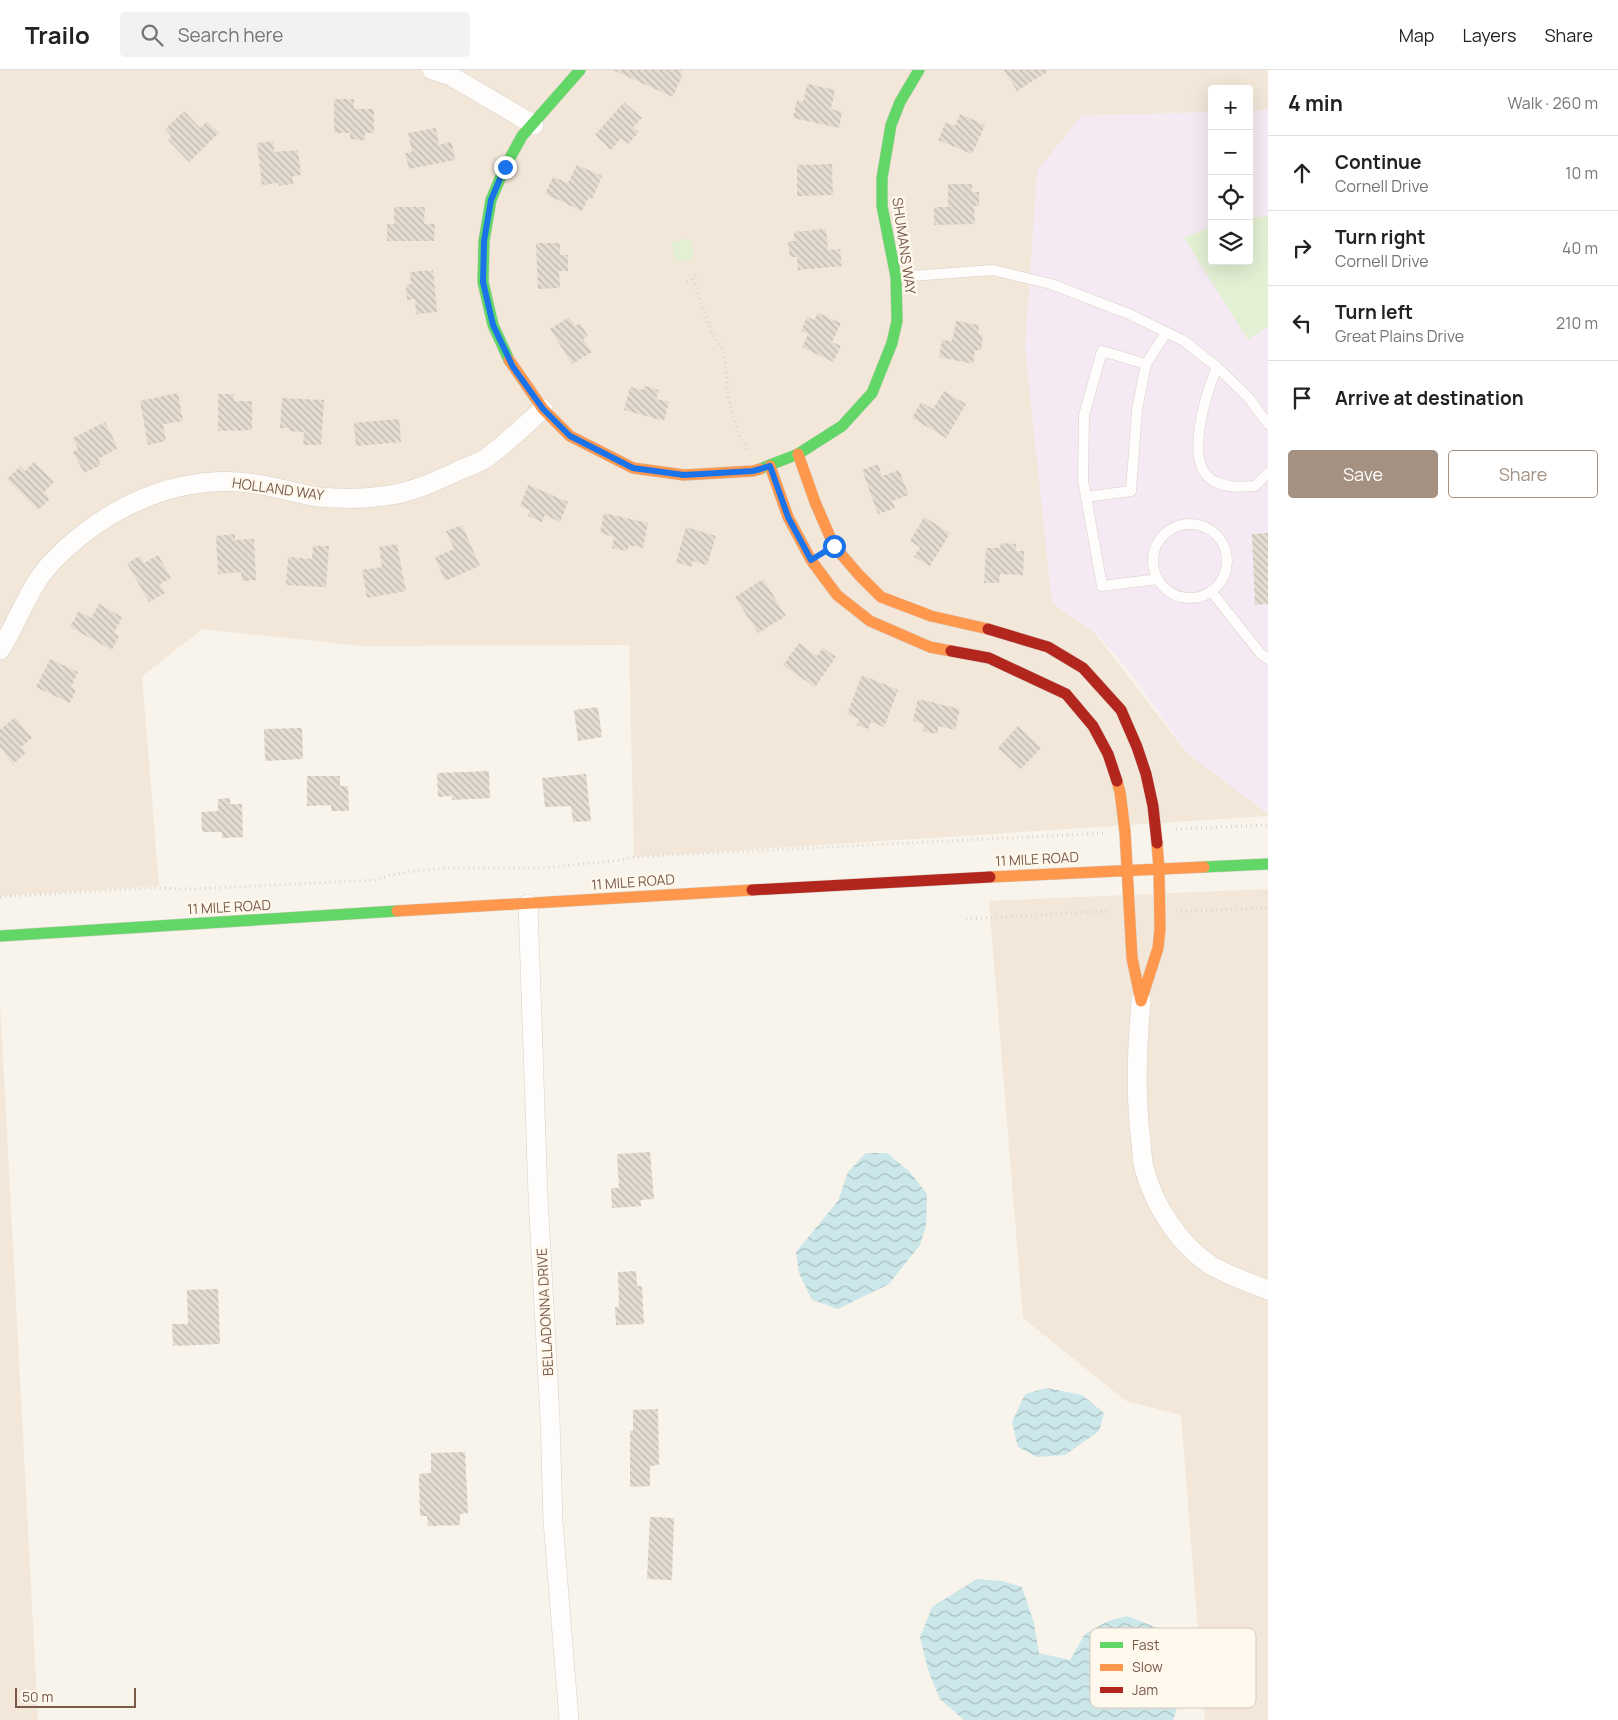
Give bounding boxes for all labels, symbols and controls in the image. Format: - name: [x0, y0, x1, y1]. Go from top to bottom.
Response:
- search box: [120, 12, 470, 57]
- text: Trailo: [25, 18, 90, 51]
- icon: search: [138, 21, 166, 49]
- text: Search here: [178, 22, 283, 48]
- text: Map: [1399, 23, 1434, 47]
- text: Layers: [1462, 23, 1516, 47]
- text: Share: [1544, 23, 1593, 47]
- map controls: [1208, 85, 1253, 265]
- button: +: [1208, 85, 1253, 130]
- text: 4 min: [1288, 89, 1343, 117]
- text: Walk · 260 m: [1508, 92, 1598, 114]
- button: −: [1208, 130, 1253, 175]
- text: Continue: [1335, 149, 1421, 175]
- route end: [494, 156, 517, 179]
- icon: ahead: [1288, 159, 1316, 187]
- text: 10 m: [1565, 162, 1598, 184]
- button: locate: [1208, 175, 1253, 220]
- text: Cornell Drive: [1335, 175, 1429, 197]
- street label: SHUMANS WAY: [888, 196, 921, 296]
- button: layers: [1208, 220, 1253, 265]
- text: Turn right: [1335, 224, 1425, 250]
- icon: right: [1288, 234, 1316, 262]
- text: 40 m: [1562, 237, 1598, 259]
- text: Cornell Drive: [1335, 250, 1429, 272]
- text: Turn left: [1335, 299, 1413, 325]
- icon: left: [1288, 309, 1316, 337]
- text: 210 m: [1556, 312, 1598, 334]
- text: Great Plains Drive: [1335, 325, 1464, 347]
- icon: arrive: [1288, 384, 1316, 412]
- text: Arrive at destination: [1335, 385, 1524, 411]
- button: Save: [1288, 450, 1438, 498]
- button: Share: [1448, 450, 1598, 498]
- street label: HOLLAND WAY: [231, 473, 325, 504]
- route start: [823, 535, 846, 558]
- street label: 11 MILE ROAD: [995, 847, 1079, 870]
- street label: 11 MILE ROAD: [591, 869, 675, 894]
- street label: 11 MILE ROAD: [187, 895, 271, 918]
- street label: BELLADONNA DRIVE: [532, 1248, 557, 1376]
- legend: [1090, 1628, 1256, 1708]
- text: Fast: [1132, 1635, 1160, 1654]
- text: Slow: [1132, 1657, 1163, 1676]
- text: Jam: [1132, 1680, 1158, 1699]
- scale bar: [15, 1685, 136, 1708]
- text: 50 m: [22, 1687, 53, 1706]

